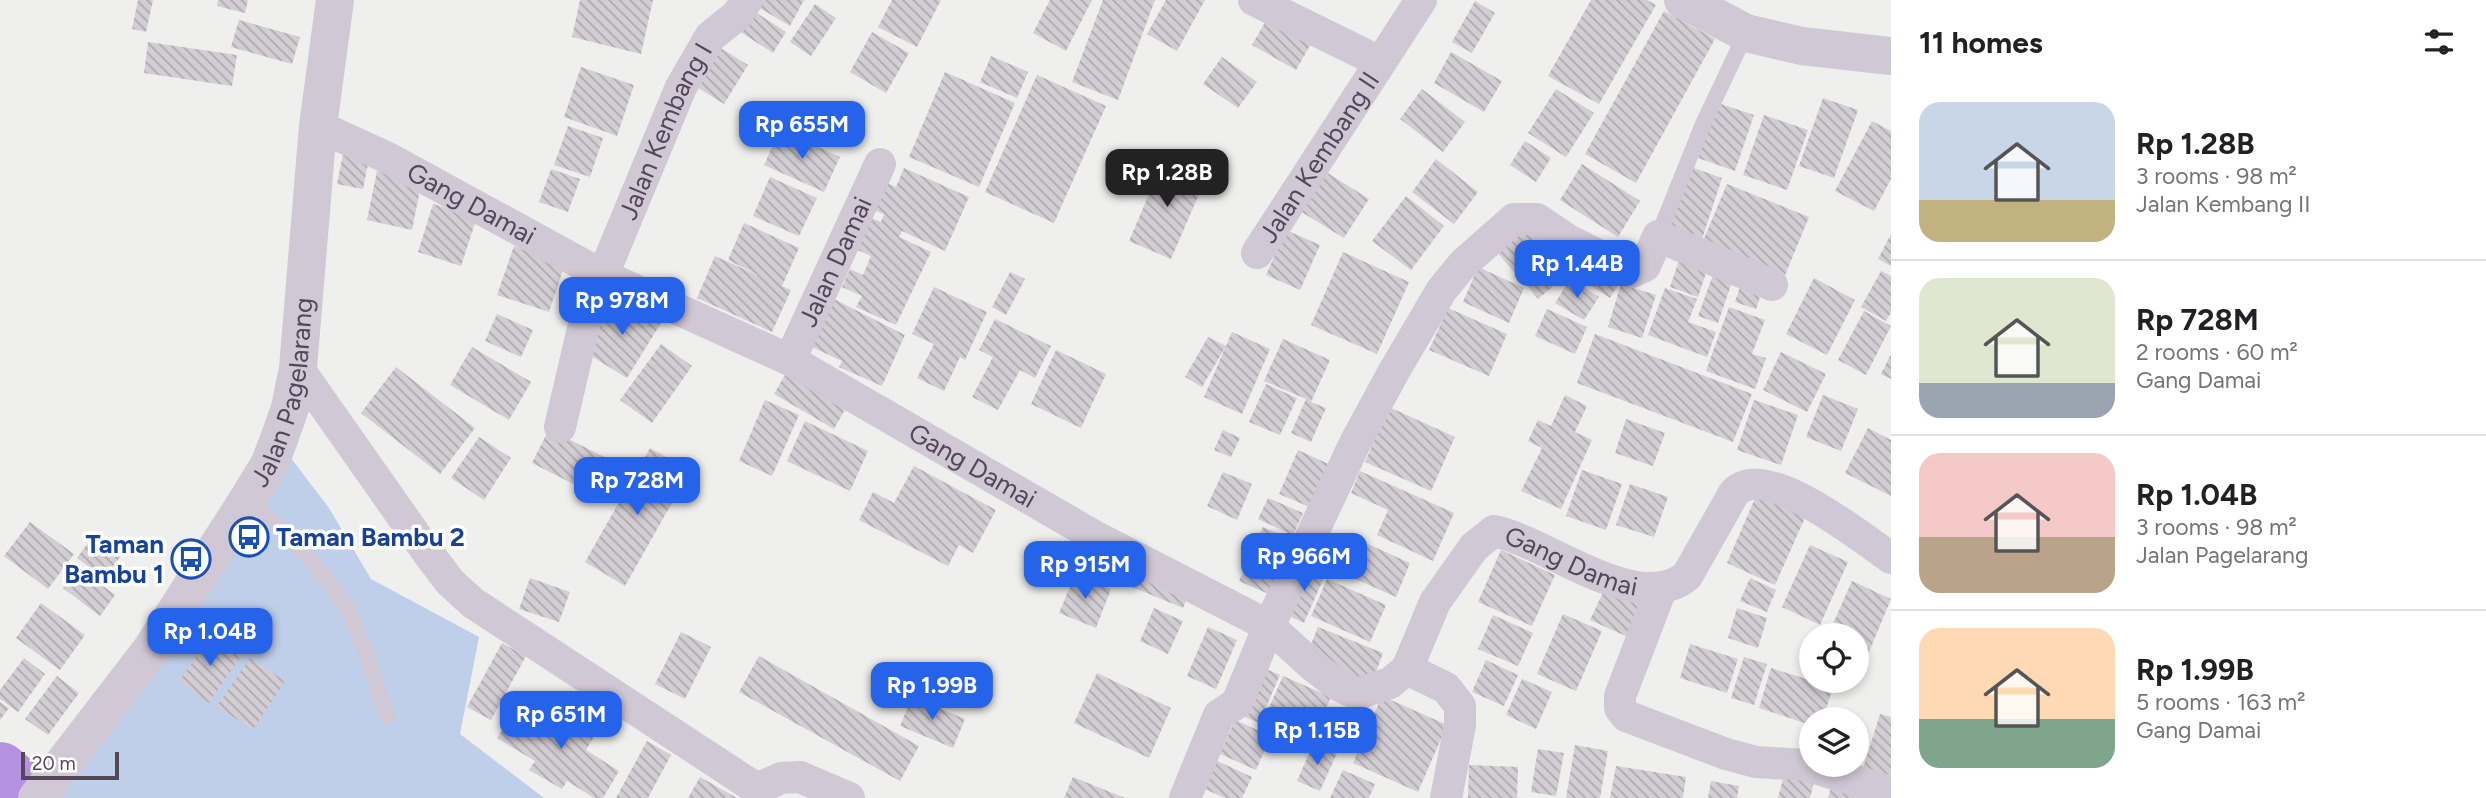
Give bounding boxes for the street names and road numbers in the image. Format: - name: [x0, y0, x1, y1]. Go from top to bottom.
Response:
- street label: Jalan Kembang I: [612, 37, 719, 224]
- street label: Jalan Kembang II: [1252, 66, 1386, 249]
- street label: Gang Damai: [401, 156, 541, 252]
- street label: Jalan Damai: [791, 192, 879, 332]
- street label: Jalan Pagelarang: [243, 296, 320, 493]
- street label: Gang Damai: [903, 416, 1042, 515]
- street label: Gang Damai: [1500, 519, 1640, 603]

